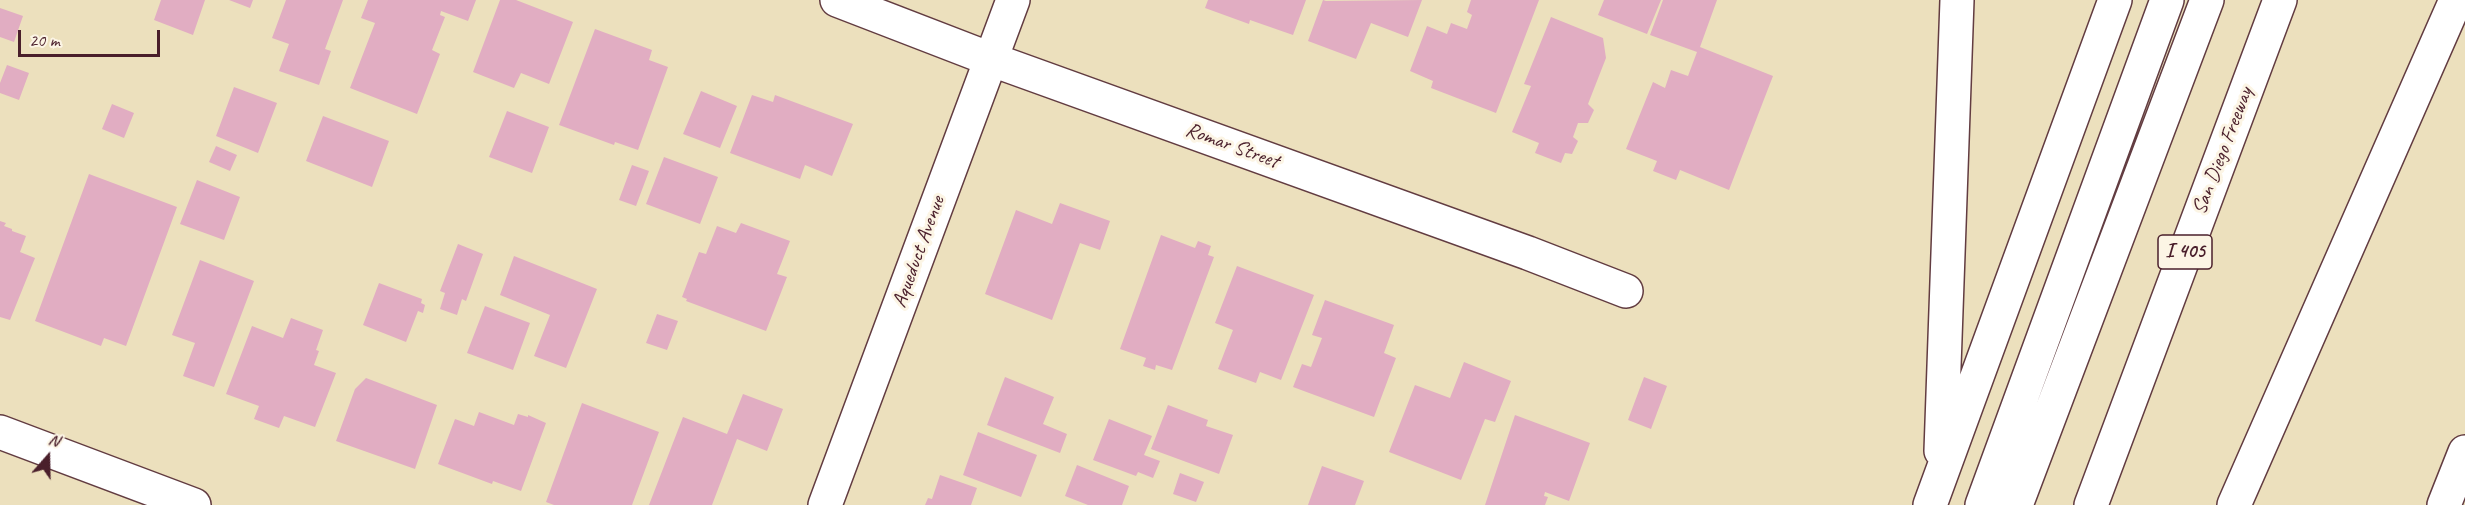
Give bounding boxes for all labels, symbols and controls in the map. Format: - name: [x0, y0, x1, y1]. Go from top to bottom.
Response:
- scale bar: [21, 18, 164, 56]
- text: 20 m: [29, 29, 60, 51]
- street label: San Diego Freeway: [2187, 84, 2259, 218]
- street label: Romar Street: [1182, 118, 1282, 174]
- street label: Aqueduct Avenue: [887, 193, 951, 311]
- road number: I 405: [2158, 235, 2212, 269]
- north arrow: [18, 427, 78, 487]
- text: N: [46, 429, 62, 451]

